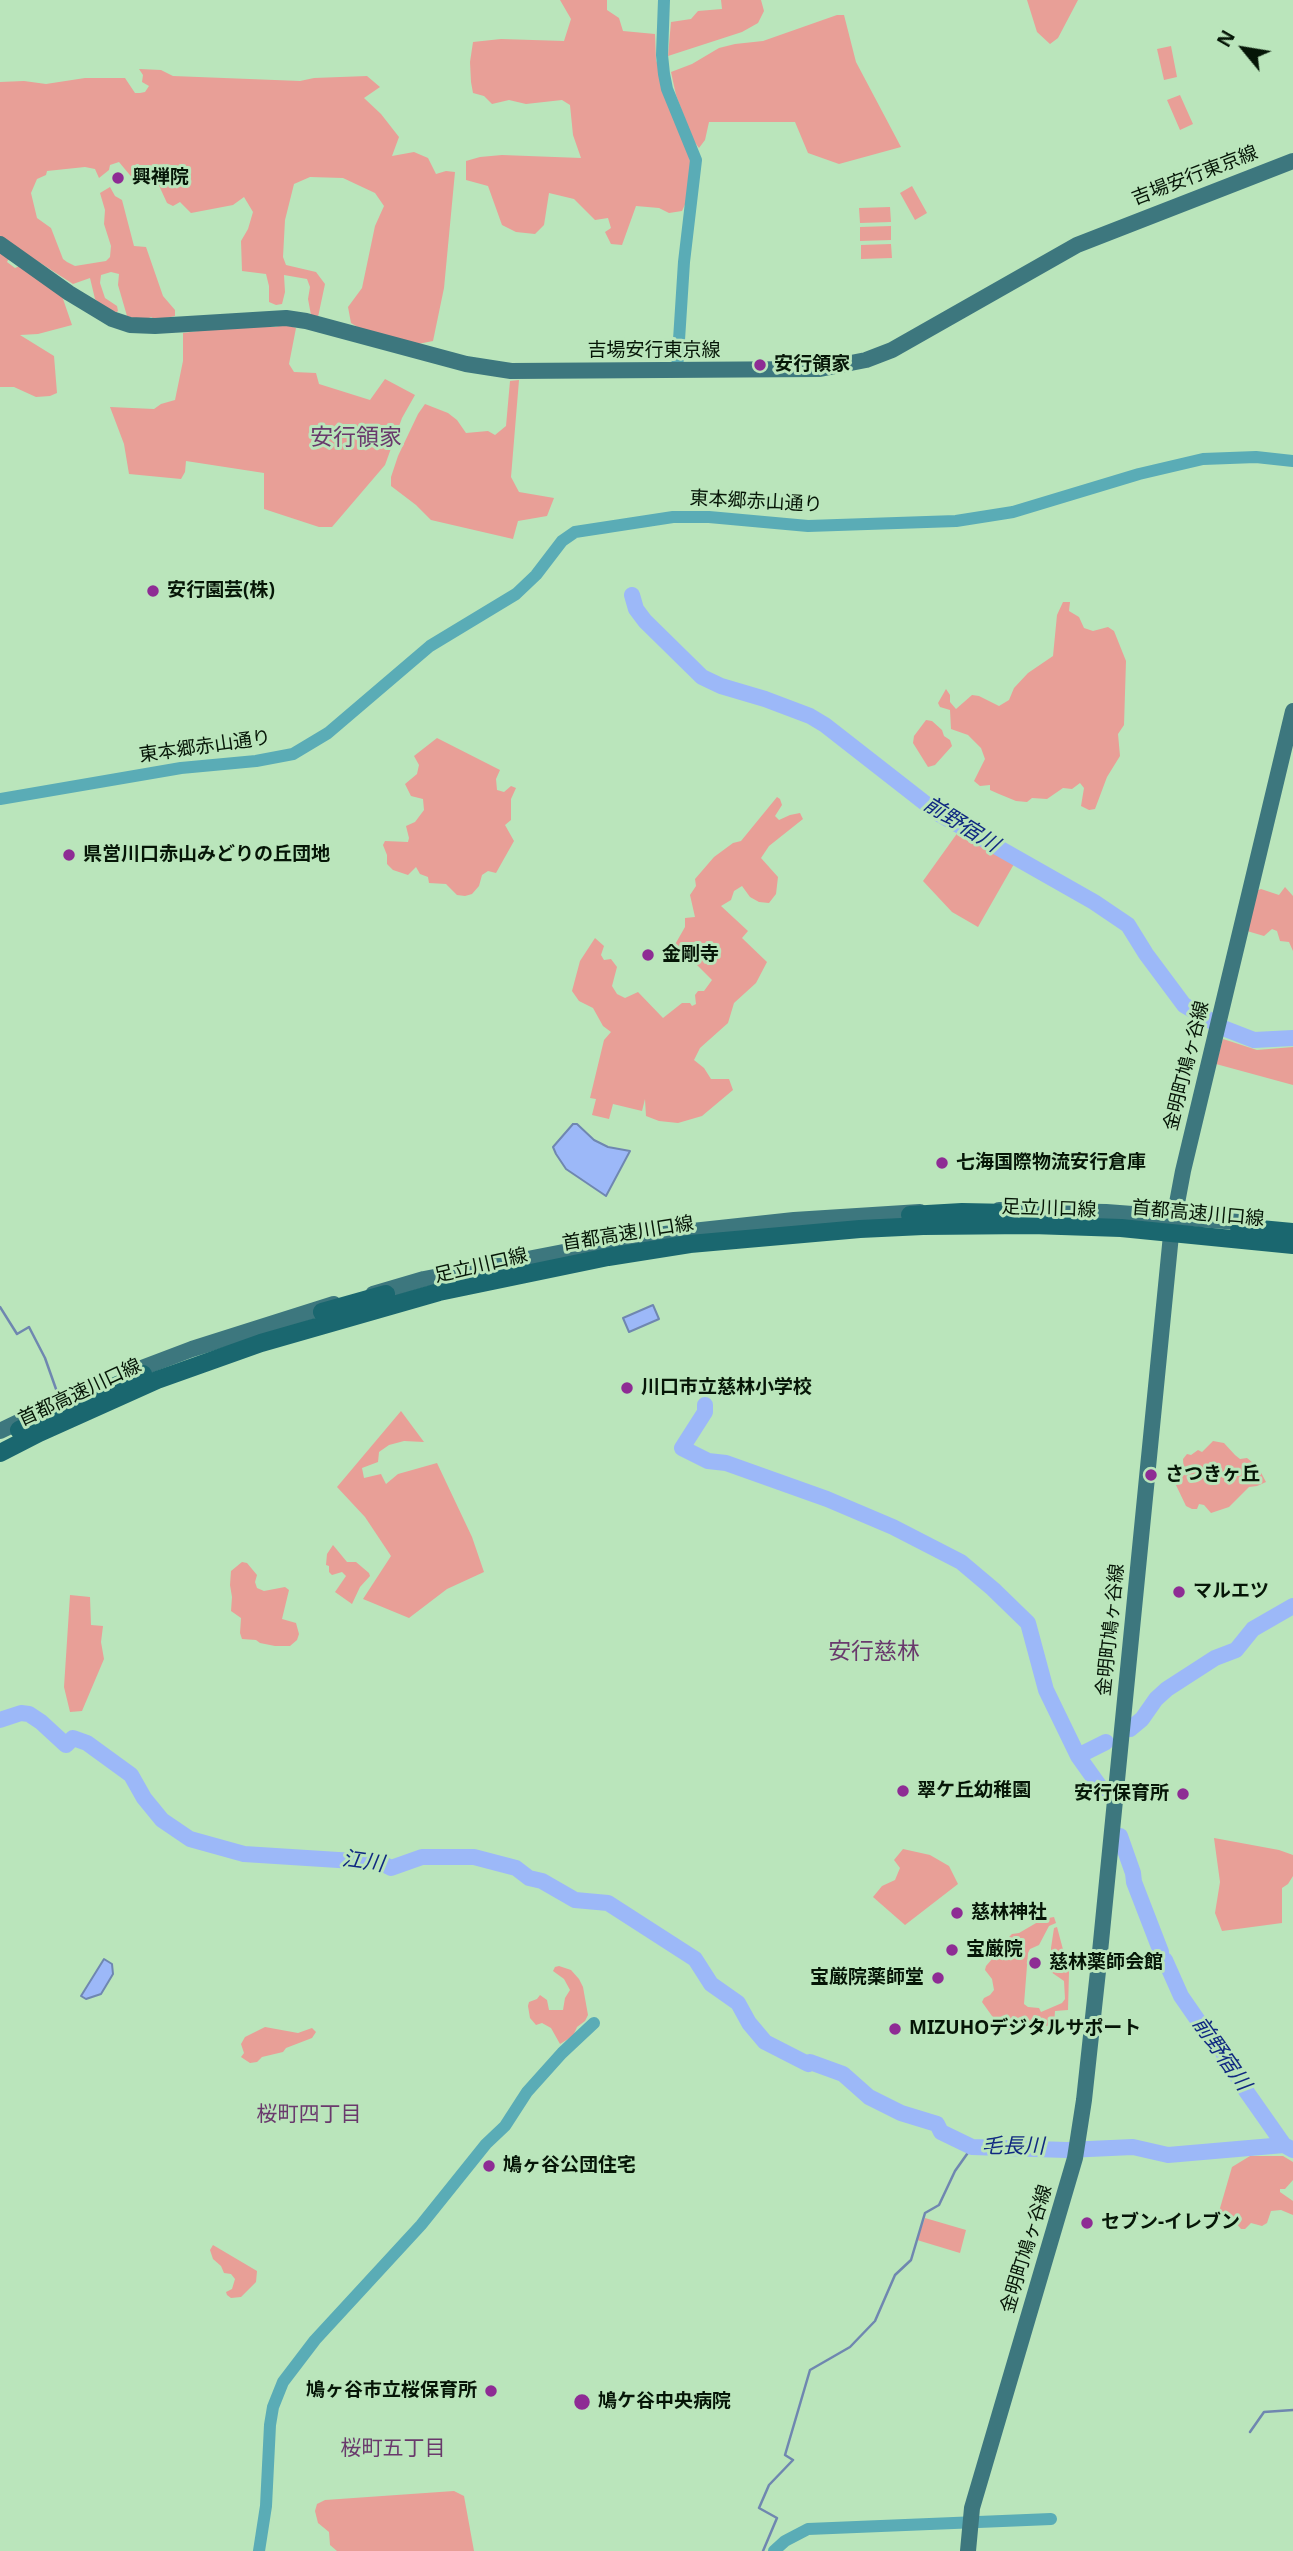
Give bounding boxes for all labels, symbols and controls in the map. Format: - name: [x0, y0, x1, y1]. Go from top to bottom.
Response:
- north arrow: [1209, 14, 1279, 84]
- text: N: [1211, 25, 1241, 52]
- street label: 吉場安行東京線: [1129, 142, 1261, 210]
- place label: 興禅院: [132, 167, 189, 189]
- marker: 興禅院: [110, 170, 126, 186]
- street label: 吉場安行東京線: [588, 340, 720, 362]
- place label: 安行領家: [774, 354, 850, 376]
- marker: 安行領家: [752, 357, 768, 373]
- district label: 安行領家: [310, 424, 402, 452]
- street label: 東本郷赤山通り: [689, 487, 823, 517]
- place label: 安行園芸(株): [167, 580, 275, 602]
- marker: 安行園芸(株): [145, 583, 161, 599]
- street label: 東本郷赤山通り: [138, 726, 272, 768]
- water label: 前野宿川: [919, 792, 1003, 858]
- place label: 県営川口赤山みどりの丘団地: [83, 844, 330, 866]
- marker: 県営川口赤山みどりの丘団地: [61, 847, 77, 863]
- place label: 金剛寺: [662, 944, 719, 966]
- marker: 金剛寺: [640, 947, 656, 963]
- street label: 金明町鳩ヶ谷線: [1160, 999, 1214, 1133]
- place label: 七海国際物流安行倉庫: [956, 1152, 1146, 1174]
- marker: 七海国際物流安行倉庫: [934, 1155, 950, 1171]
- street label: 足立川口線: [1001, 1196, 1097, 1222]
- street label: 首都高速川口線: [1131, 1197, 1265, 1231]
- street label: 首都高速川口線: [561, 1212, 695, 1256]
- street label: 足立川口線: [432, 1244, 530, 1288]
- street label: 首都高速川口線: [15, 1355, 145, 1431]
- place label: 川口市立慈林小学校: [641, 1377, 812, 1399]
- marker: 川口市立慈林小学校: [619, 1380, 635, 1396]
- place label: さつきヶ丘: [1165, 1464, 1260, 1486]
- marker: さつきヶ丘: [1143, 1467, 1159, 1483]
- street label: 金明町鳩ヶ谷線: [1093, 1563, 1129, 1697]
- place label: マルエツ: [1193, 1581, 1269, 1603]
- marker: マルエツ: [1171, 1584, 1187, 1600]
- district label: 安行慈林: [828, 1638, 920, 1666]
- place label: 翠ケ丘幼稚園: [917, 1780, 1031, 1802]
- marker: 翠ケ丘幼稚園: [895, 1783, 911, 1799]
- place label: 安行保育所: [1074, 1783, 1169, 1805]
- marker: 安行保育所: [1175, 1786, 1191, 1802]
- water label: 江川: [340, 1847, 386, 1877]
- place label: 慈林神社: [971, 1902, 1047, 1924]
- marker: 慈林神社: [949, 1905, 965, 1921]
- place label: 宝厳院: [966, 1939, 1023, 1961]
- marker: 宝厳院: [944, 1942, 960, 1958]
- place label: 慈林薬師会館: [1049, 1952, 1163, 1974]
- marker: 慈林薬師会館: [1027, 1955, 1043, 1971]
- place label: 宝厳院薬師堂: [810, 1967, 924, 1989]
- marker: 宝厳院薬師堂: [930, 1970, 946, 1986]
- water label: 前野宿川: [1187, 2012, 1255, 2096]
- place label: MIZUHOデジタルサポート: [909, 2018, 1141, 2040]
- marker: MIZUHOデジタルサポート: [887, 2021, 903, 2037]
- district label: 桜町四丁目: [257, 2102, 361, 2128]
- water label: 毛長川: [982, 2134, 1044, 2160]
- place label: 鳩ヶ谷公団住宅: [503, 2155, 636, 2177]
- marker: 鳩ヶ谷公団住宅: [481, 2158, 497, 2174]
- street label: 金明町鳩ヶ谷線: [997, 2182, 1057, 2316]
- place label: セブン-イレブン: [1101, 2212, 1240, 2234]
- marker: セブン-イレブン: [1079, 2215, 1095, 2231]
- place label: 鳩ヶ谷市立桜保育所: [306, 2380, 477, 2402]
- marker: 鳩ヶ谷市立桜保育所: [483, 2383, 499, 2399]
- place label: 鳩ケ谷中央病院: [598, 2391, 731, 2413]
- marker: 鳩ケ谷中央病院: [572, 2392, 592, 2412]
- district label: 桜町五丁目: [341, 2436, 445, 2462]

